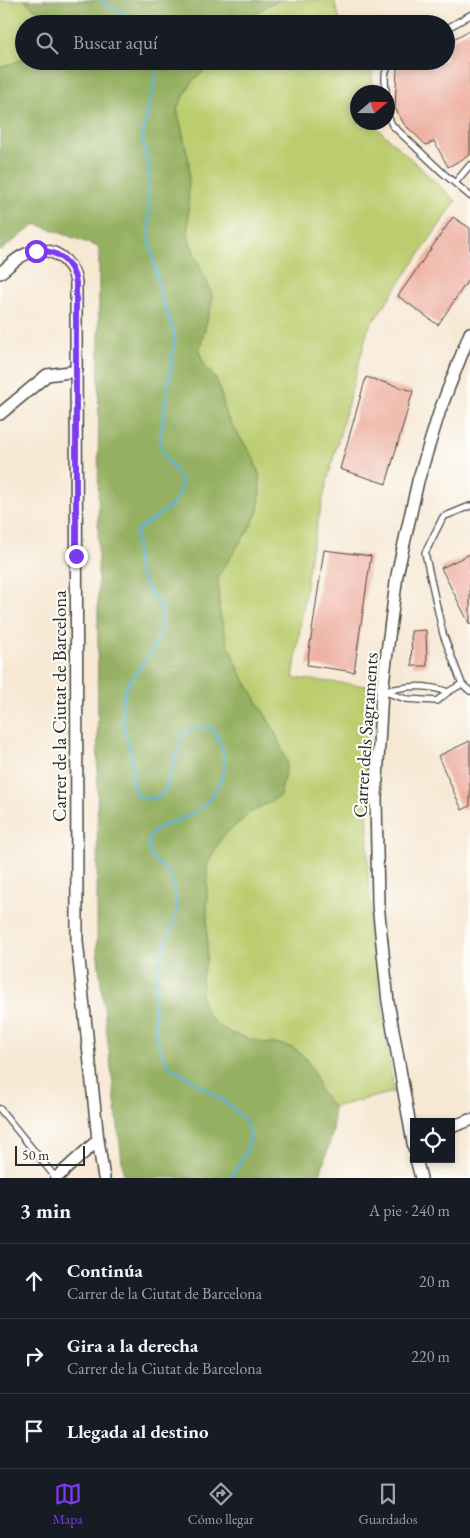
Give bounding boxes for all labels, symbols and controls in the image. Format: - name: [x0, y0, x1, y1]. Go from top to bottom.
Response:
- search box: [15, 15, 455, 70]
- icon: search: [33, 29, 61, 57]
- text: Buscar aquí: [73, 30, 158, 55]
- north arrow: [350, 85, 395, 130]
- route start: [25, 240, 48, 263]
- route end: [65, 545, 88, 568]
- street label: Carrer de la Ciutat de Barcelona: [47, 590, 72, 822]
- street label: Carrer dels Sagraments: [347, 651, 384, 819]
- map controls: [410, 1118, 455, 1163]
- button: locate: [410, 1118, 455, 1163]
- scale bar: [15, 1143, 85, 1166]
- text: 50 m: [22, 1146, 49, 1164]
- text: 3 min: [20, 1197, 71, 1224]
- text: A pie · 240 m: [369, 1200, 450, 1221]
- text: Continúa: [67, 1258, 143, 1283]
- icon: ahead: [20, 1267, 48, 1295]
- text: 20 m: [419, 1271, 450, 1292]
- text: Carrer de la Ciutat de Barcelona: [67, 1283, 262, 1304]
- text: Gira a la derecha: [67, 1333, 198, 1358]
- icon: right: [20, 1342, 48, 1370]
- text: 220 m: [411, 1346, 450, 1367]
- text: Carrer de la Ciutat de Barcelona: [67, 1358, 262, 1379]
- icon: arrive: [20, 1417, 48, 1445]
- text: Llegada al destino: [67, 1419, 209, 1444]
- tab: Mapa: [52, 1480, 83, 1528]
- tab: Cómo llegar: [188, 1480, 254, 1528]
- tab: Guardados: [359, 1480, 418, 1528]

